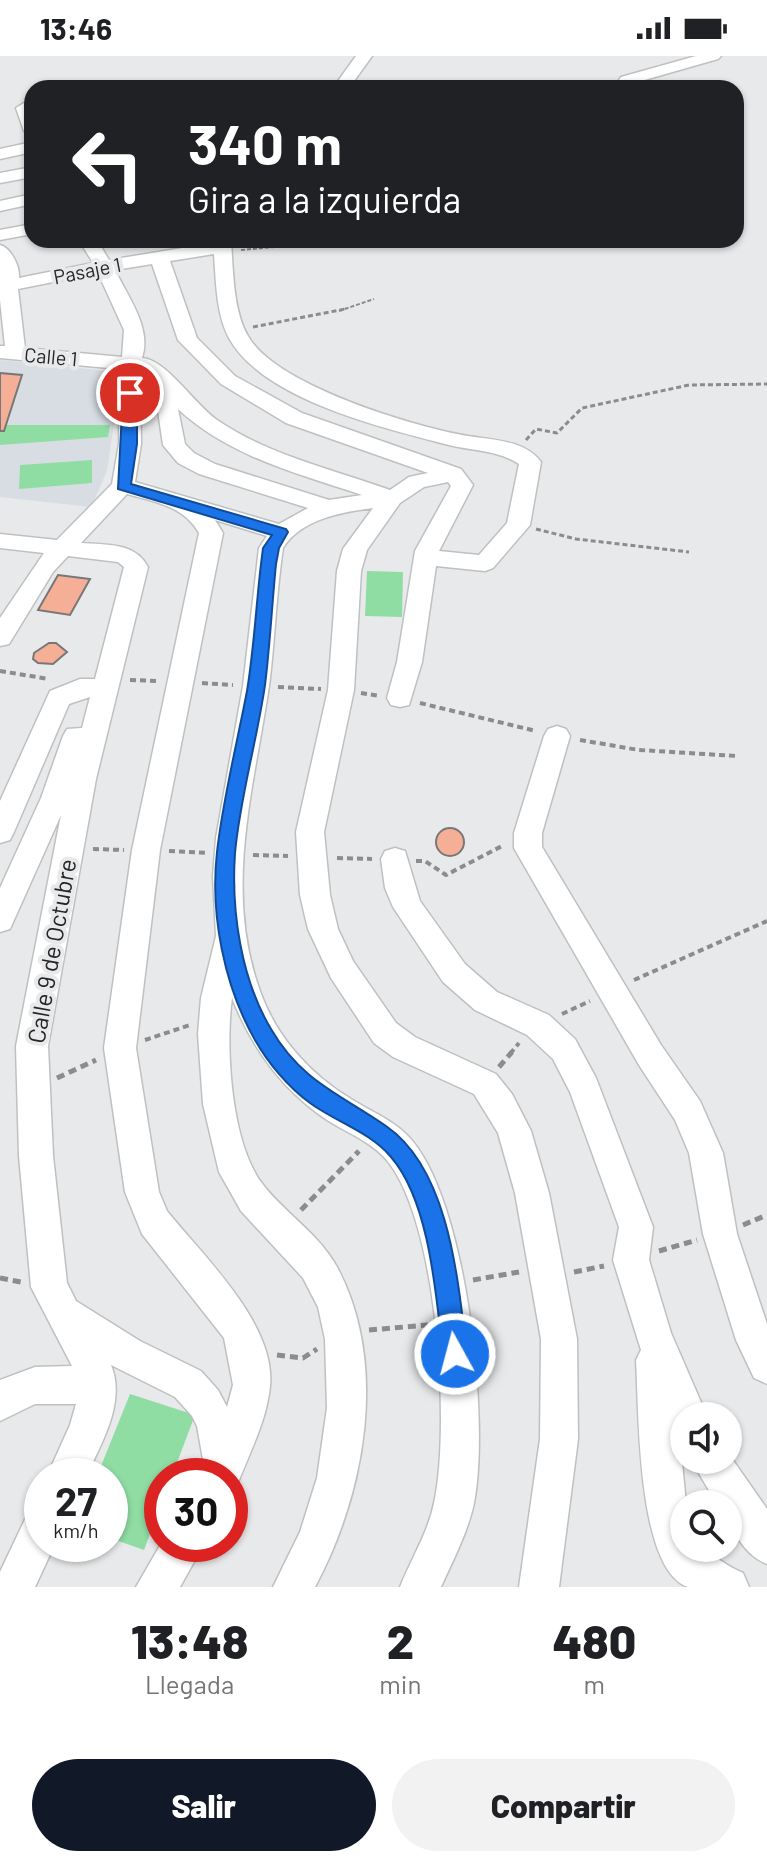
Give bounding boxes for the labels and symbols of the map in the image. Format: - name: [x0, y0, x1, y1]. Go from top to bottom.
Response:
- street label: Pasaje 1: [51, 252, 123, 288]
- street label: Calle 1: [24, 342, 78, 370]
- pin: [96, 359, 164, 427]
- street label: Calle 9 de Octubre: [21, 857, 81, 1045]
- position arrow: [413, 1312, 497, 1396]
- speed limit sign: 30: [144, 1458, 248, 1562]

